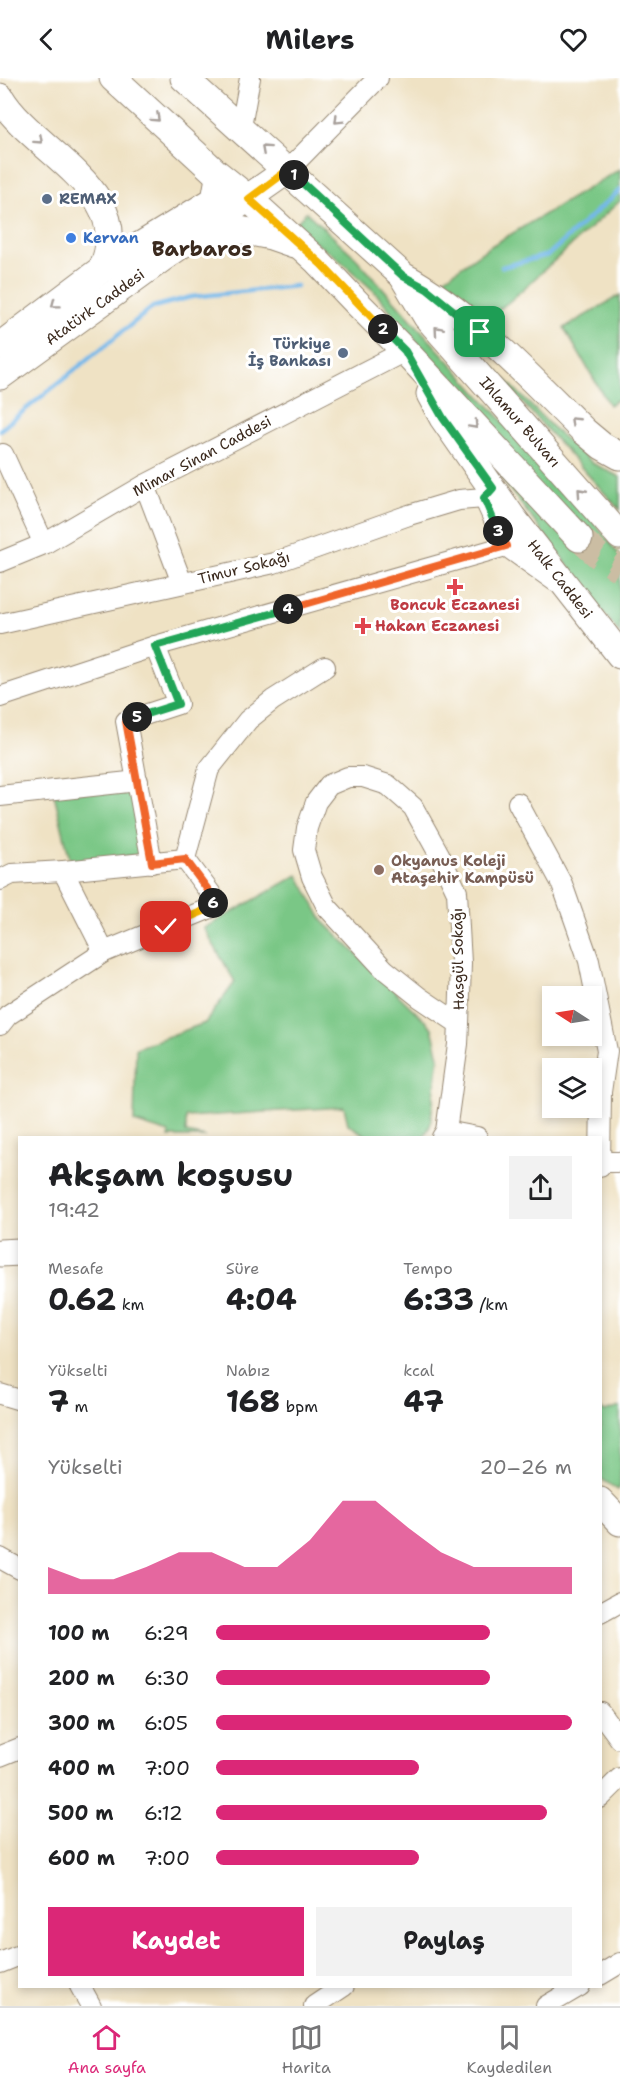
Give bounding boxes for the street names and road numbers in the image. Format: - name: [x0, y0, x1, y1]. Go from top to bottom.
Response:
- street label: Atatürk Caddesi: [41, 264, 149, 350]
- street label: Ihlamur Bulvarı: [475, 372, 565, 472]
- street label: Mimar Sinan Caddesi: [129, 411, 275, 501]
- street label: Halk Caddesi: [523, 535, 597, 623]
- street label: Timur Sokağı: [196, 547, 292, 589]
- street label: Hasgül Sokağı: [447, 908, 469, 1010]

